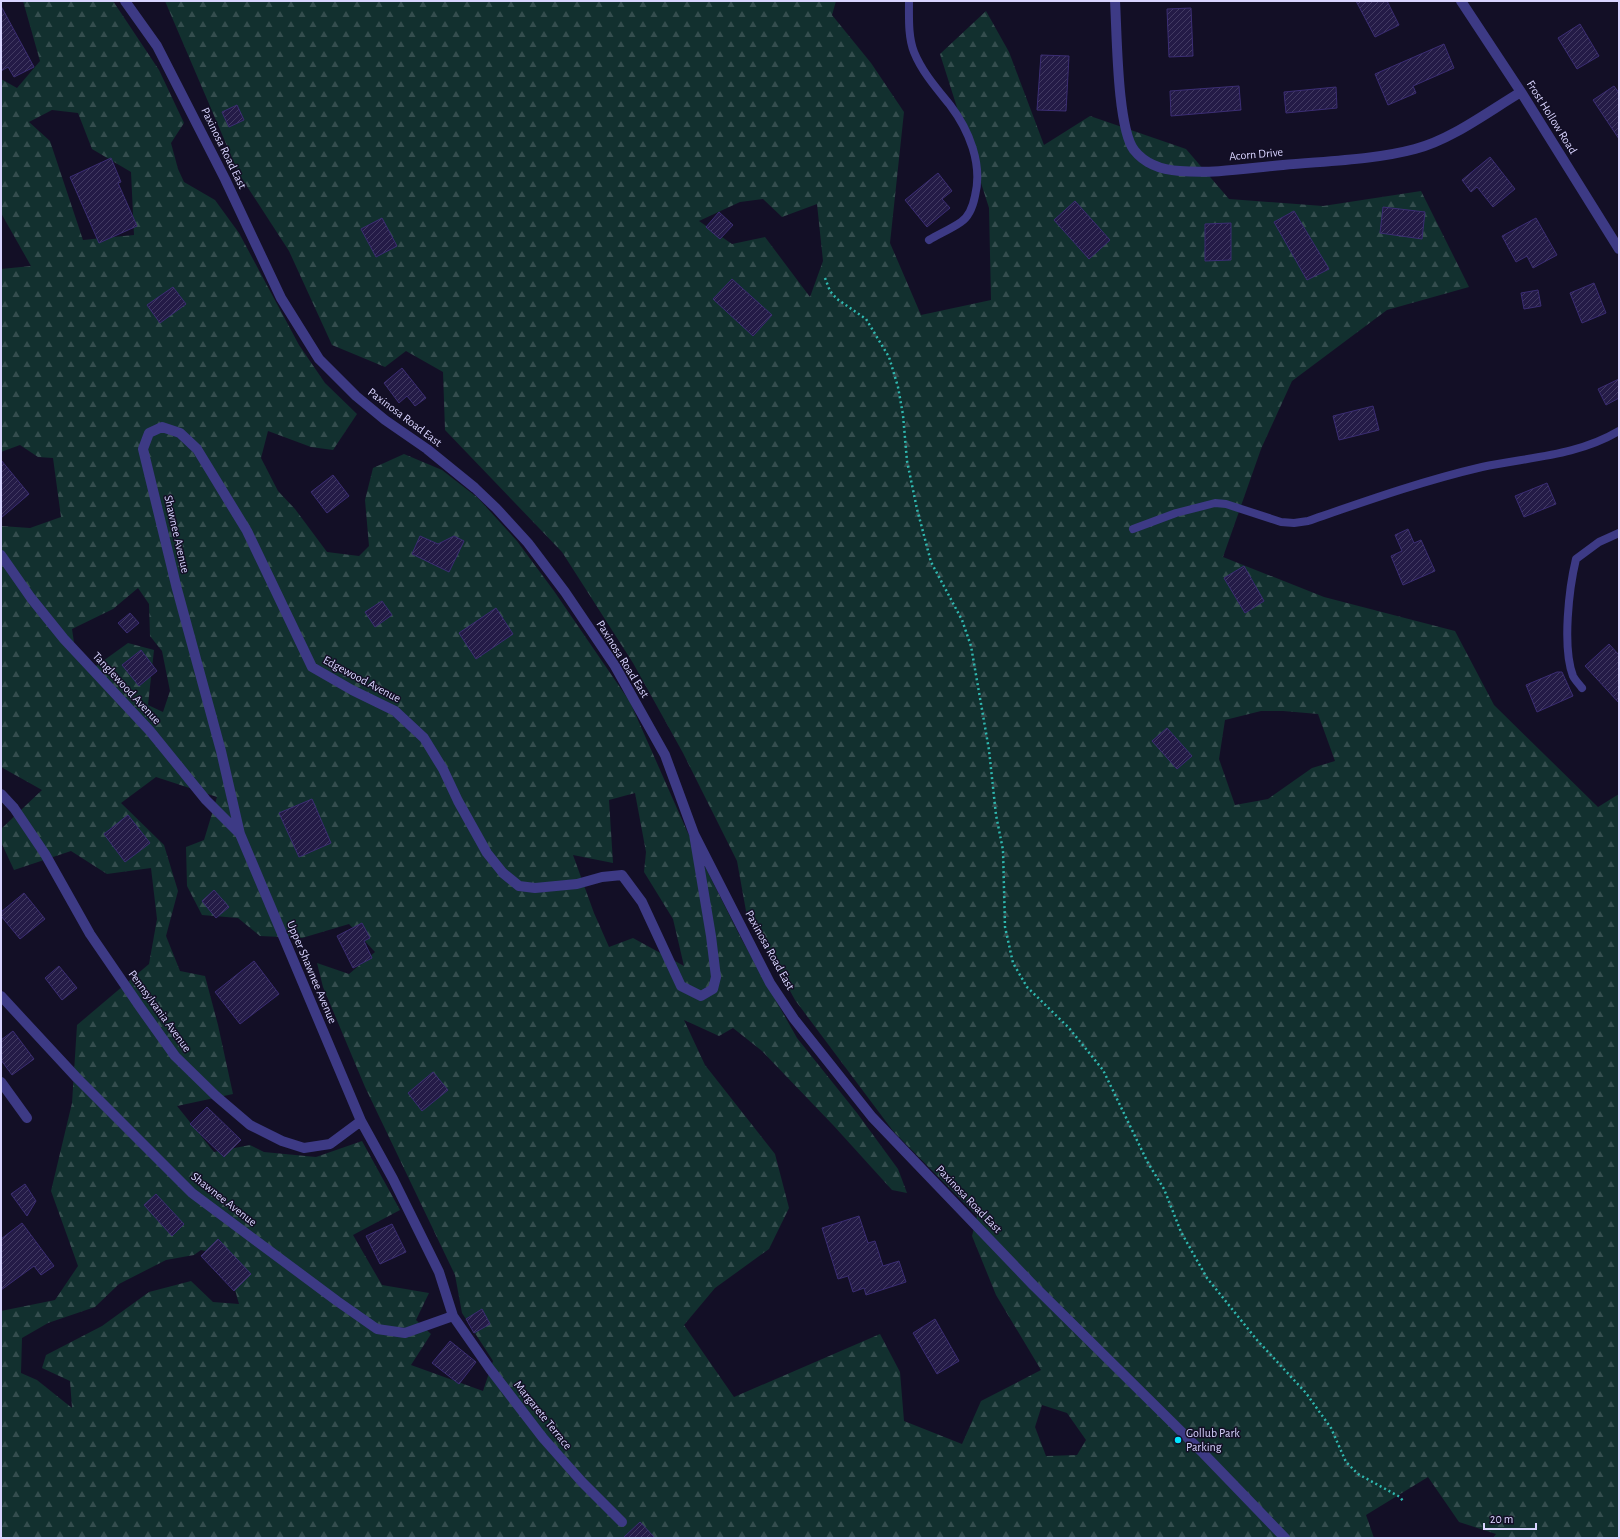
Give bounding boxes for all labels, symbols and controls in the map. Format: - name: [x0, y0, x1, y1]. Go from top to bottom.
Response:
- street label: Frost Hollow Road: [1525, 78, 1579, 156]
- street label: Paxinosa Road East: [199, 105, 249, 191]
- street label: Acorn Drive: [1229, 146, 1283, 162]
- street label: Paxinosa Road East: [366, 385, 444, 449]
- street label: Shawnee Avenue: [162, 494, 192, 574]
- street label: Paxinosa Road East: [594, 618, 652, 700]
- street label: Tanglewood Avenue: [91, 650, 163, 726]
- street label: Edgewood Avenue: [321, 654, 403, 704]
- street label: Paxinosa Road East: [743, 908, 797, 992]
- street label: Upper Shawnee Avenue: [285, 919, 339, 1025]
- street label: Pennsylvania Avenue: [126, 968, 194, 1055]
- street label: Paxinosa Road East: [934, 1163, 1004, 1235]
- street label: Shawnee Avenue: [189, 1170, 259, 1228]
- street label: Margarete Terrace: [512, 1378, 574, 1452]
- place label: Gollub Park Parking: [1186, 1427, 1240, 1453]
- marker: Gollub Park Parking: [1173, 1435, 1183, 1445]
- scale bar: [1484, 1505, 1536, 1531]
- text: 20 m: [1490, 1513, 1513, 1525]

